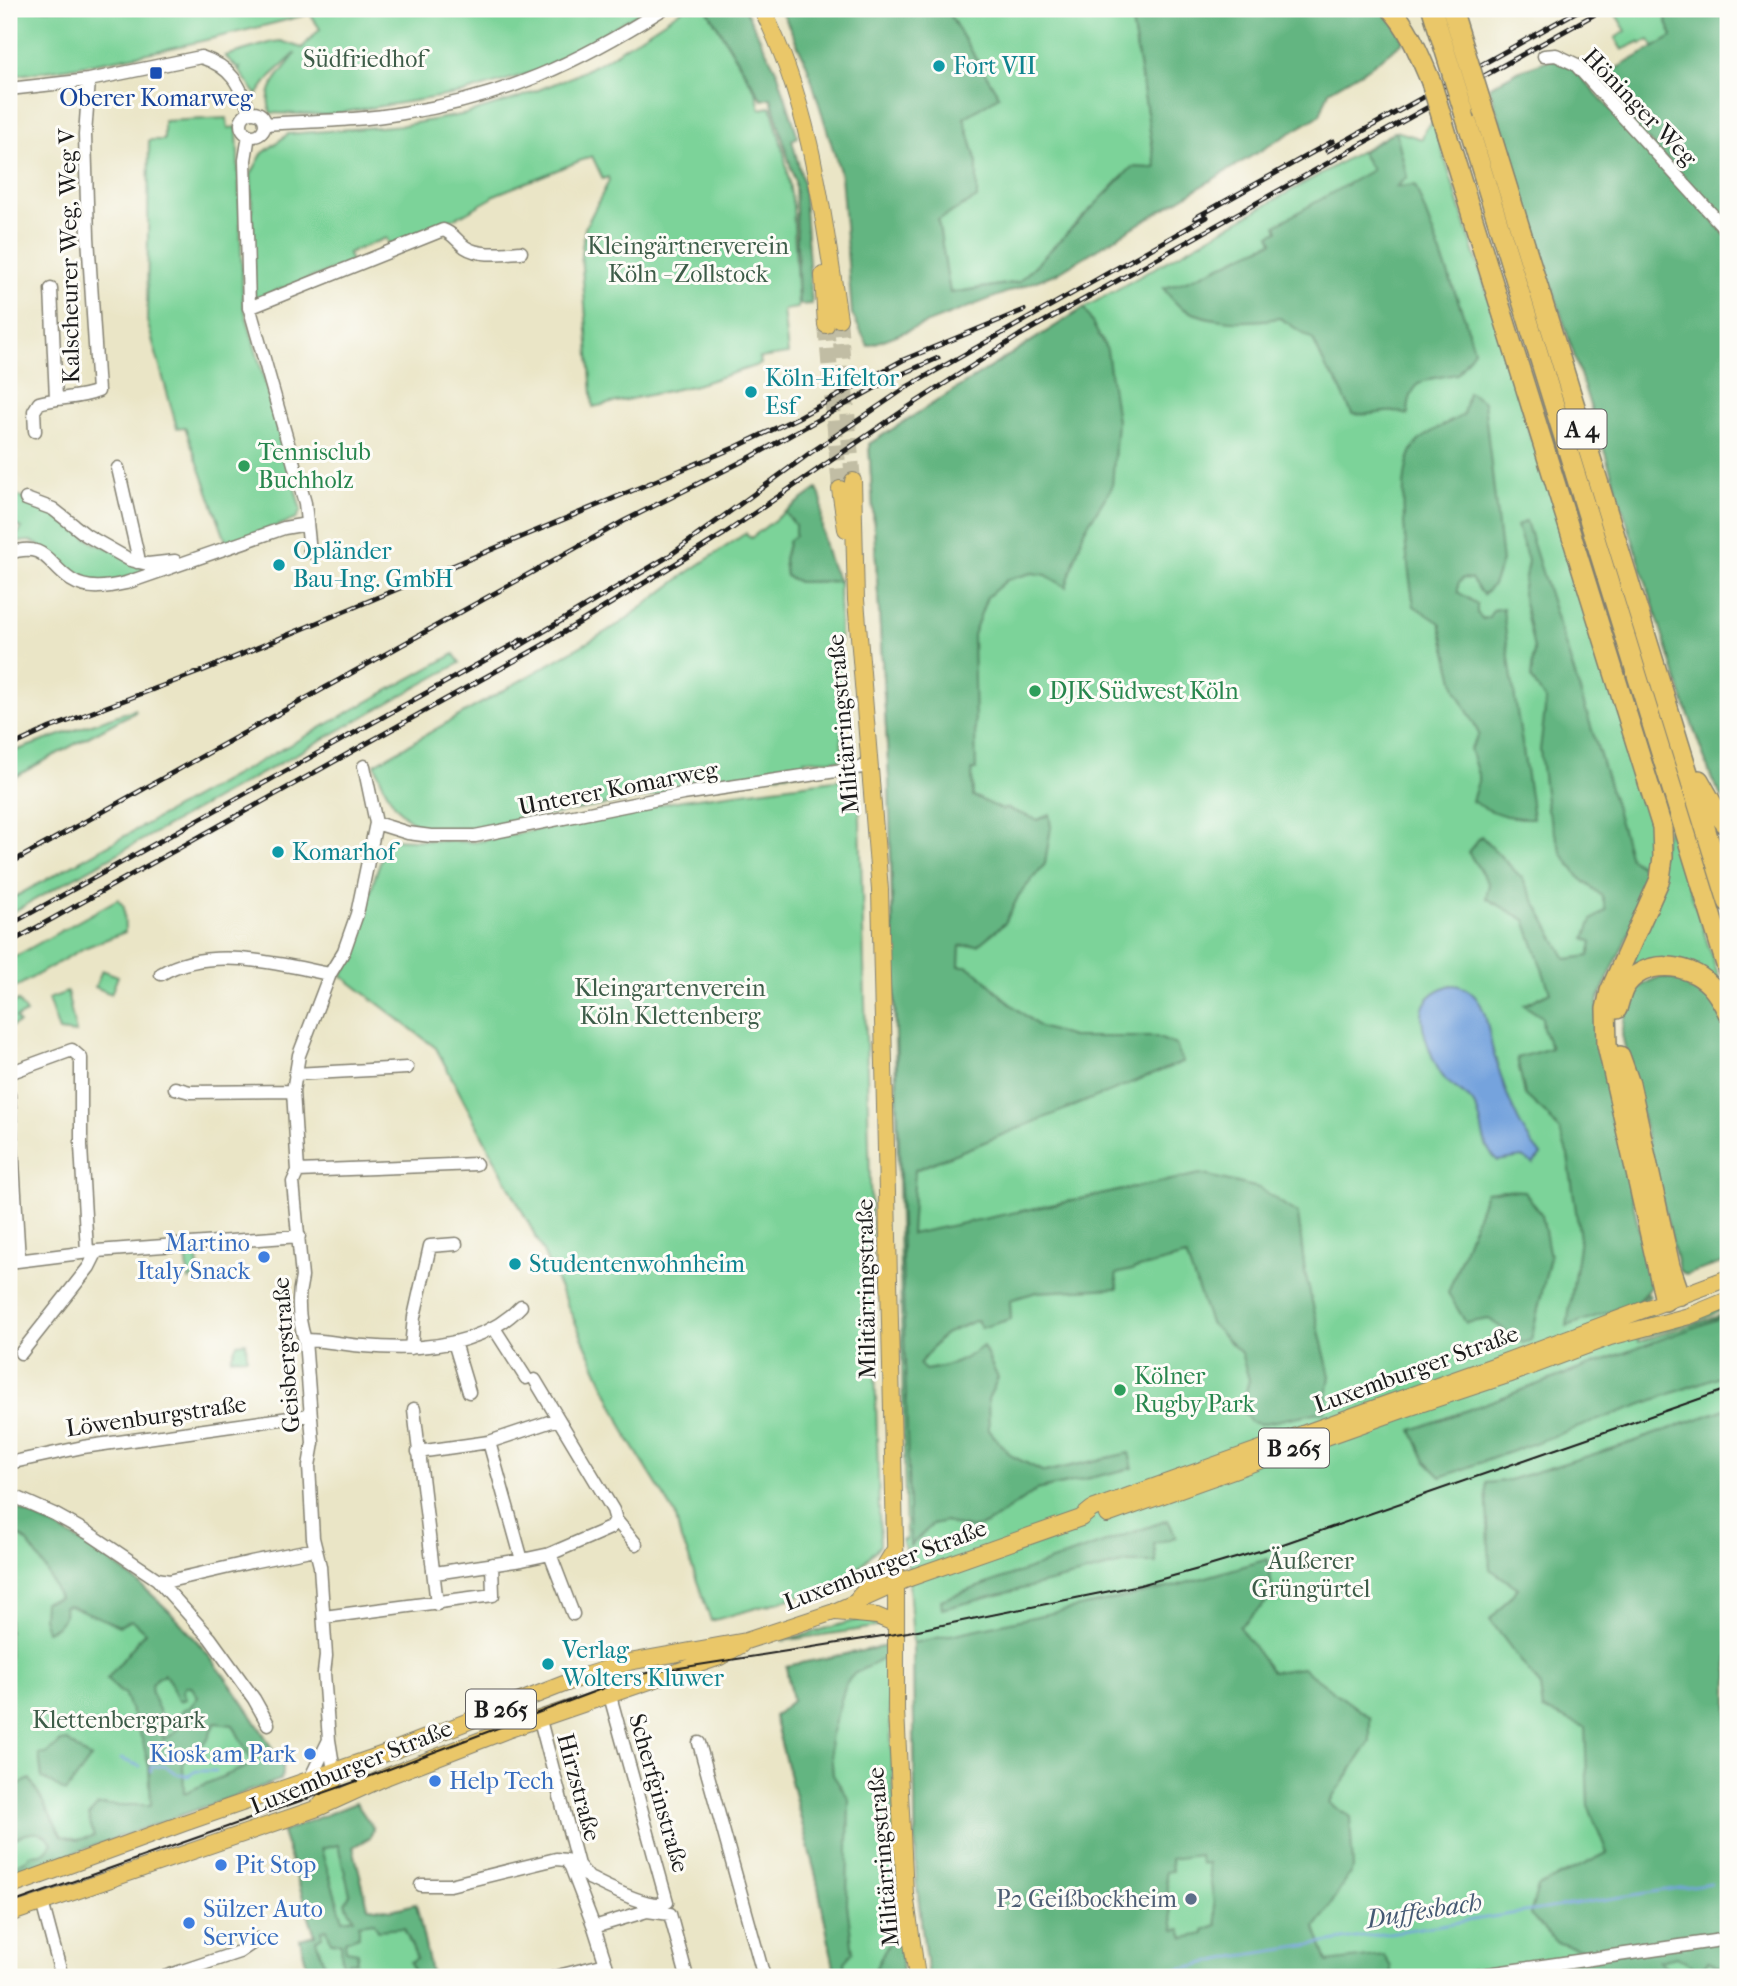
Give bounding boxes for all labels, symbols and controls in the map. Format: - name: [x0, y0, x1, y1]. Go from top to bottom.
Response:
- street label: Höninger Weg: [1577, 42, 1704, 172]
- park label: Südfriedhof: [303, 45, 430, 73]
- place label: Fort VII: [953, 52, 1036, 80]
- marker: Fort VII: [931, 58, 947, 74]
- marker: Oberer Komarweg: [148, 65, 164, 81]
- place label: Oberer Komarweg: [59, 84, 254, 112]
- street label: Kalscheurer Weg, Weg V: [53, 127, 85, 384]
- park label: Kleingärtnerverein Köln - Zollstock: [587, 232, 789, 288]
- place label: Köln-Eifeltor Esf: [765, 364, 900, 420]
- marker: Köln-Eifeltor Esf: [743, 384, 759, 400]
- road number: A 4: [1558, 410, 1606, 448]
- place label: Tennisclub Buchholz: [258, 438, 371, 494]
- marker: Tennisclub Buchholz: [236, 458, 252, 474]
- place label: Opländer Bau-Ing. GmbH: [293, 537, 453, 593]
- marker: Opländer Bau-Ing. GmbH: [271, 557, 287, 573]
- street label: Militärringstraße: [821, 633, 865, 815]
- place label: DJK Südwest Köln: [1049, 677, 1239, 705]
- marker: DJK Südwest Köln: [1027, 683, 1043, 699]
- street label: Unterer Komarweg: [516, 755, 721, 821]
- place label: Komarhof: [292, 838, 401, 866]
- marker: Komarhof: [270, 844, 286, 860]
- park label: Kleingartenverein Köln Klettenberg: [574, 974, 766, 1030]
- street label: Militärringstraße: [850, 1198, 882, 1379]
- place label: Martino Italy Snack: [137, 1229, 251, 1285]
- marker: Martino Italy Snack: [256, 1249, 272, 1265]
- place label: Studentenwohnheim: [529, 1250, 745, 1278]
- marker: Studentenwohnheim: [507, 1256, 523, 1272]
- street label: Geisbergstraße: [267, 1276, 305, 1434]
- street label: Luxemburger Straße: [1310, 1319, 1522, 1419]
- place label: Kölner Rugby Park: [1134, 1362, 1256, 1418]
- marker: Kölner Rugby Park: [1112, 1382, 1128, 1398]
- street label: Löwenburgstraße: [64, 1389, 248, 1443]
- road number: B 265: [1259, 1428, 1329, 1468]
- street label: Luxemburger Straße: [780, 1513, 991, 1617]
- park label: Äußerer Grüngürtel: [1252, 1546, 1371, 1603]
- place label: Verlag Wolters Kluwer: [561, 1636, 725, 1692]
- marker: Verlag Wolters Kluwer: [540, 1656, 556, 1672]
- road number: B 265: [466, 1690, 536, 1728]
- park label: Klettenbergpark: [32, 1706, 206, 1734]
- street label: Scherfginstraße: [623, 1710, 695, 1876]
- street label: Luxemburger Straße: [246, 1714, 456, 1820]
- street label: Hirzstraße: [551, 1730, 607, 1844]
- place label: Kiosk am Park: [149, 1740, 297, 1768]
- marker: Kiosk am Park: [302, 1746, 318, 1762]
- street label: Militärringstraße: [861, 1766, 905, 1948]
- place label: Help Tech: [449, 1767, 555, 1795]
- marker: Help Tech: [427, 1773, 443, 1789]
- place label: Pit Stop: [235, 1851, 316, 1879]
- marker: Pit Stop: [213, 1857, 229, 1873]
- place label: P2 Geißbockheim: [996, 1885, 1177, 1913]
- water label: Duffesbach: [1362, 1886, 1484, 1935]
- marker: P2 Geißbockheim: [1183, 1891, 1199, 1907]
- place label: Sülzer Auto Service: [203, 1895, 323, 1951]
- marker: Sülzer Auto Service: [181, 1915, 197, 1931]

